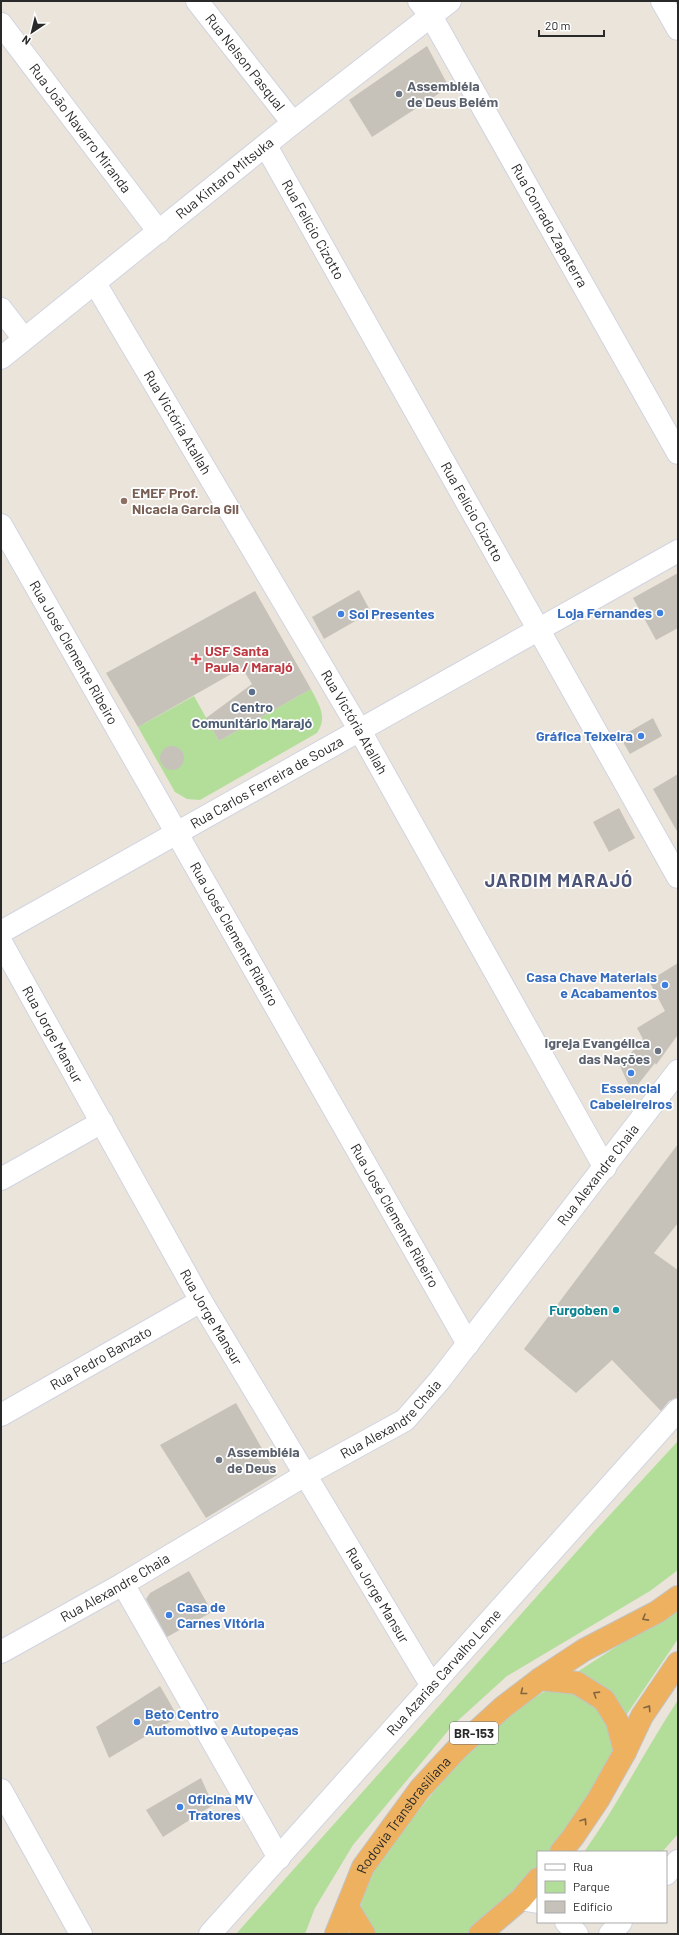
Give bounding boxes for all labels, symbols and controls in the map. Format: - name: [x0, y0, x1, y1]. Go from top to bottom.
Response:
- street label: Rua Nelson Pasqual: [202, 10, 289, 114]
- north arrow: [12, 12, 52, 52]
- scale bar: [539, 12, 604, 38]
- text: 20 m: [545, 18, 571, 32]
- text: N: [19, 33, 33, 48]
- street label: Rua João Navarro Miranda: [26, 60, 135, 196]
- place label: Assembléia de Deus Belém: [407, 77, 498, 110]
- marker: Assembléia de Deus Belém: [394, 89, 404, 99]
- street label: Rua Kintaro Mitsuka: [172, 133, 277, 222]
- street label: Rua Conrado Zapaterra: [508, 160, 592, 290]
- street label: Rua Felício Cizotto: [279, 176, 348, 282]
- street label: Rua Victória Atallah: [141, 367, 215, 477]
- street label: Rua Felício Cizotto: [438, 459, 508, 565]
- place label: EMEF Prof. Nicacia Garcia Gil: [132, 484, 239, 517]
- marker: EMEF Prof. Nicacia Garcia Gil: [119, 496, 129, 506]
- street label: Rua José Clemente Ribeiro: [26, 577, 122, 728]
- place label: Loja Fernandes: [557, 604, 652, 621]
- place label: Sol Presentes: [349, 605, 435, 622]
- marker: Loja Fernandes: [655, 608, 665, 618]
- marker: Sol Presentes: [336, 609, 346, 619]
- place label: USF Santa Paula / Marajó: [205, 642, 293, 675]
- marker: USF Santa Paula / Marajó: [190, 653, 202, 665]
- street label: Rua Victória Atallah: [318, 667, 392, 777]
- marker: Centro Comunitário Marajó: [247, 687, 257, 697]
- place label: Centro Comunitário Marajó: [192, 698, 313, 731]
- place label: Gráfica Teixeira: [536, 727, 633, 744]
- marker: Gráfica Teixeira: [636, 731, 646, 741]
- street label: Rua Carlos Ferreira de Souza: [187, 732, 346, 832]
- street label: Rua José Clemente Ribeiro: [187, 859, 283, 1009]
- district label: JARDIM MARAJÓ: [485, 869, 633, 891]
- place label: Casa Chave Materiais e Acabamentos: [526, 968, 657, 1001]
- marker: Casa Chave Materiais e Acabamentos: [660, 980, 670, 990]
- street label: Rua Jorge Mansur: [19, 983, 87, 1086]
- place label: Igreja Evangélica das Nações: [545, 1034, 650, 1067]
- marker: Igreja Evangélica das Nações: [653, 1046, 663, 1056]
- marker: Essencial Cabeleireiros: [626, 1068, 636, 1078]
- place label: Essencial Cabeleireiros: [590, 1079, 672, 1112]
- street label: Rua Alexandre Chaia: [553, 1121, 642, 1229]
- street label: Rua José Clemente Ribeiro: [347, 1140, 443, 1290]
- street label: Rua Jorge Mansur: [177, 1266, 246, 1368]
- place label: Furgoben: [549, 1301, 608, 1318]
- marker: Furgoben: [611, 1305, 621, 1315]
- street label: Rua Pedro Banzato: [47, 1322, 154, 1393]
- street label: Rua Alexandre Chaia: [337, 1376, 444, 1462]
- place label: Assembléia de Deus: [227, 1443, 300, 1476]
- marker: Assembléia de Deus: [214, 1455, 224, 1465]
- street label: Rua Jorge Mansur: [343, 1544, 413, 1646]
- street label: Rua Alexandre Chaia: [57, 1549, 173, 1625]
- place label: Casa de Carnes Vitória: [177, 1598, 265, 1631]
- street label: Rua Azarias Carvalho Leme: [383, 1605, 504, 1739]
- marker: Casa de Carnes Vitória: [164, 1610, 174, 1620]
- one-way arrow: [642, 1614, 650, 1621]
- one-way arrow: [520, 1688, 527, 1695]
- one-way arrow: [593, 1692, 600, 1699]
- place label: Beto Centro Automotivo e Autopeças: [145, 1705, 299, 1738]
- one-way arrow: [643, 1705, 651, 1712]
- marker: Beto Centro Automotivo e Autopeças: [132, 1717, 142, 1727]
- road number: BR-153: [450, 1722, 498, 1744]
- street label: Rodovia Transbrasiliana: [352, 1753, 454, 1876]
- place label: Oficina MV Tratores: [188, 1790, 254, 1823]
- marker: Oficina MV Tratores: [175, 1802, 185, 1812]
- one-way arrow: [579, 1818, 587, 1825]
- legend: [537, 1851, 667, 1923]
- text: Rua: [573, 1859, 593, 1873]
- text: Parque: [573, 1879, 610, 1893]
- text: Edifício: [573, 1899, 613, 1913]

